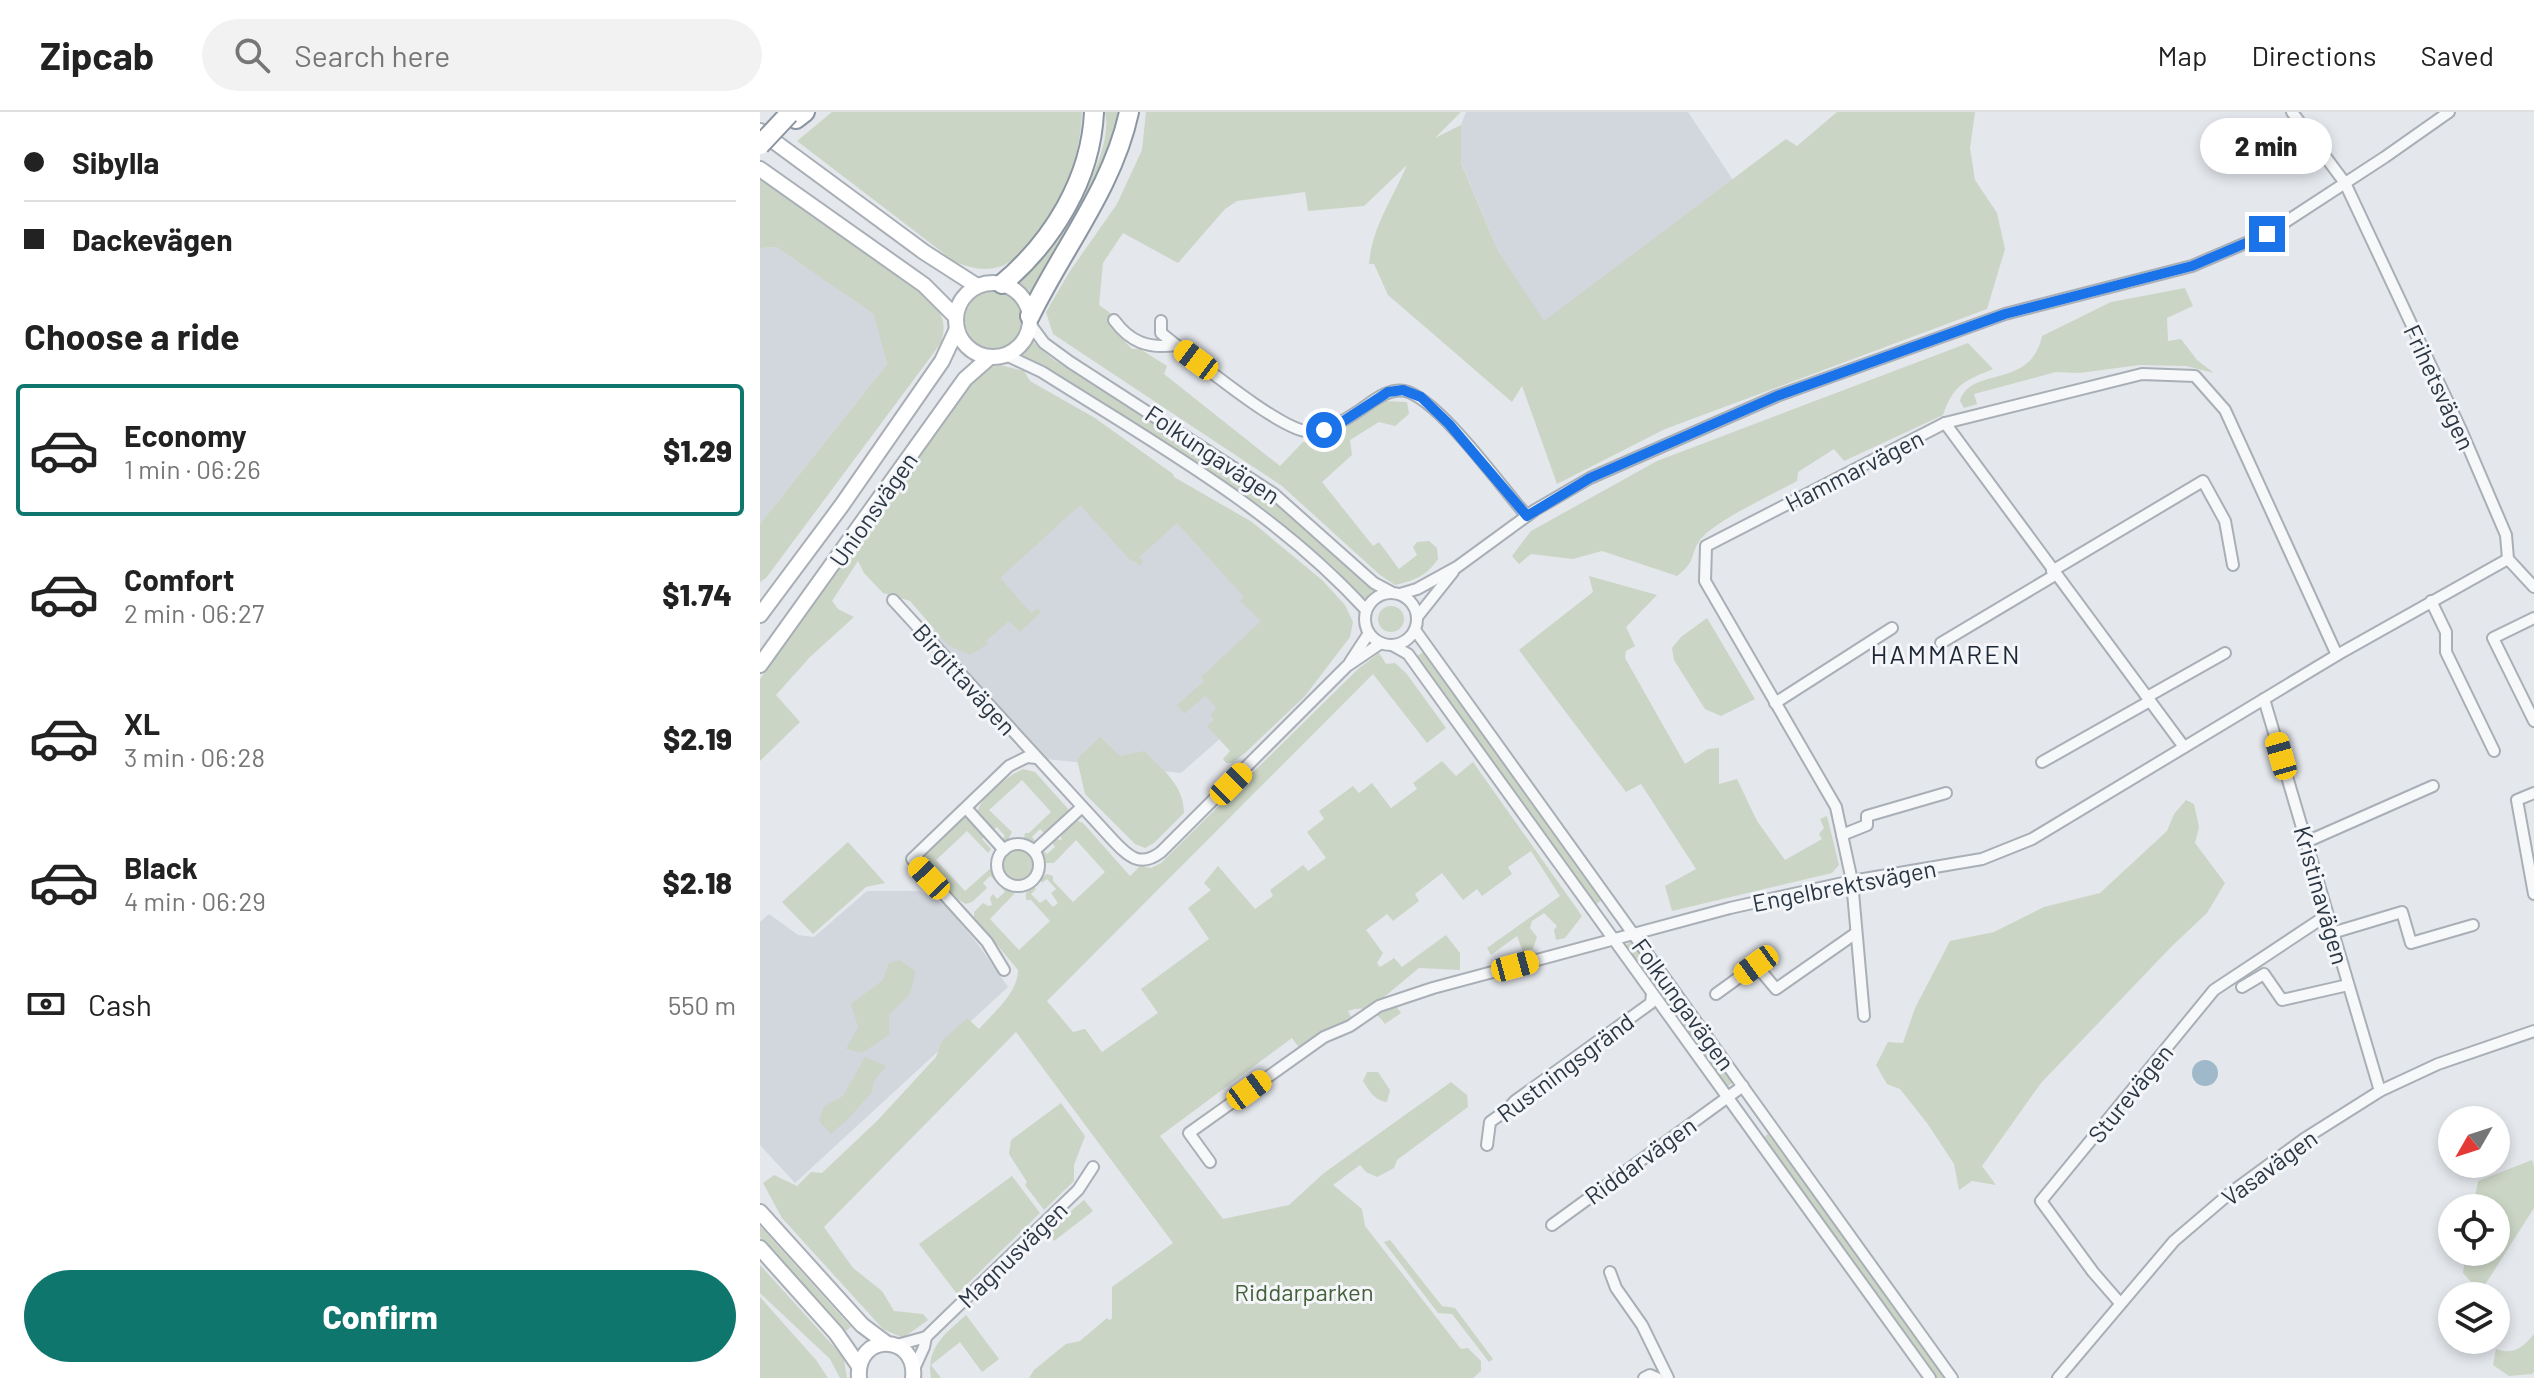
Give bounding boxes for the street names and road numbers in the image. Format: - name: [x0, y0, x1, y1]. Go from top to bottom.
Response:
- street label: Frihetsvägen: [2398, 320, 2482, 454]
- street label: Folkungavägen: [1140, 398, 1286, 510]
- street label: Hammarvägen: [1780, 423, 1928, 517]
- street label: Unionsvägen: [823, 446, 923, 572]
- street label: Birgittavägen: [907, 617, 1023, 741]
- street label: Kristinavägen: [2288, 822, 2356, 968]
- street label: Engelbrektsvägen: [1750, 853, 1938, 917]
- street label: Folkungavägen: [1626, 932, 1742, 1076]
- street label: Rustningsgränd: [1491, 1006, 1639, 1128]
- street label: Sturevägen: [2081, 1038, 2179, 1148]
- street label: Riddarvägen: [1579, 1110, 1701, 1210]
- street label: Vasavägen: [2216, 1123, 2322, 1211]
- street label: Magnusvägen: [951, 1195, 1073, 1313]

